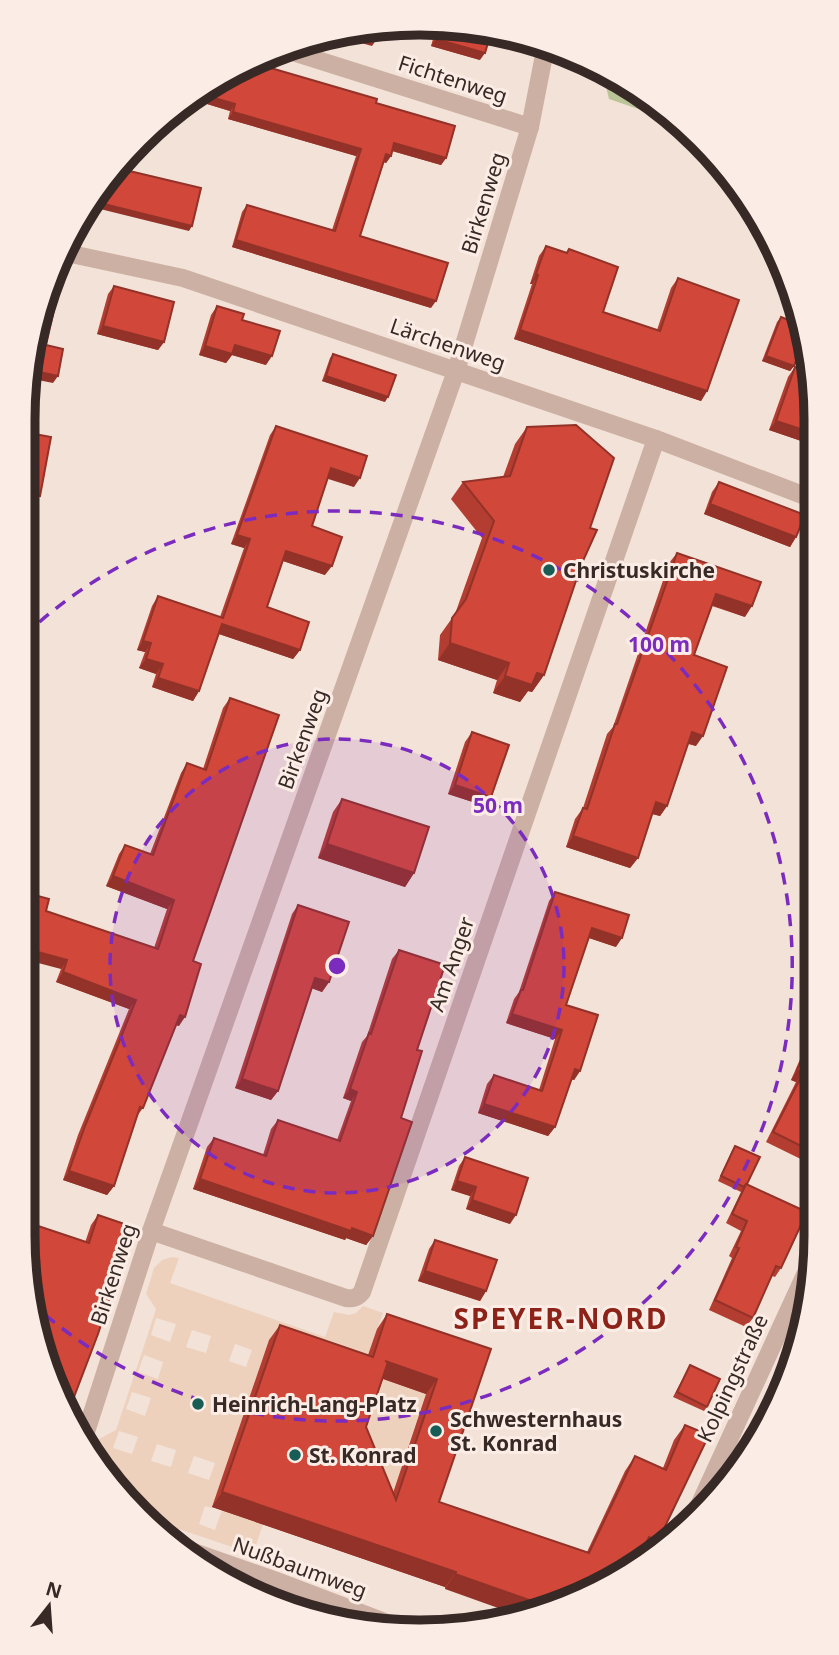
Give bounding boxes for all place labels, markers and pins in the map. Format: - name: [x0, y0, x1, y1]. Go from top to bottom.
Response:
- place label: Christuskirche: [563, 556, 715, 584]
- marker: Christuskirche: [541, 562, 557, 578]
- centre of rings: [325, 954, 349, 978]
- place label: Heinrich-Lang-Platz: [212, 1390, 417, 1418]
- marker: Heinrich-Lang-Platz: [190, 1396, 206, 1412]
- place label: Schwesternhaus St. Konrad: [450, 1405, 622, 1457]
- marker: Schwesternhaus St. Konrad: [428, 1423, 444, 1439]
- place label: St. Konrad: [309, 1441, 417, 1469]
- marker: St. Konrad: [287, 1447, 303, 1463]

